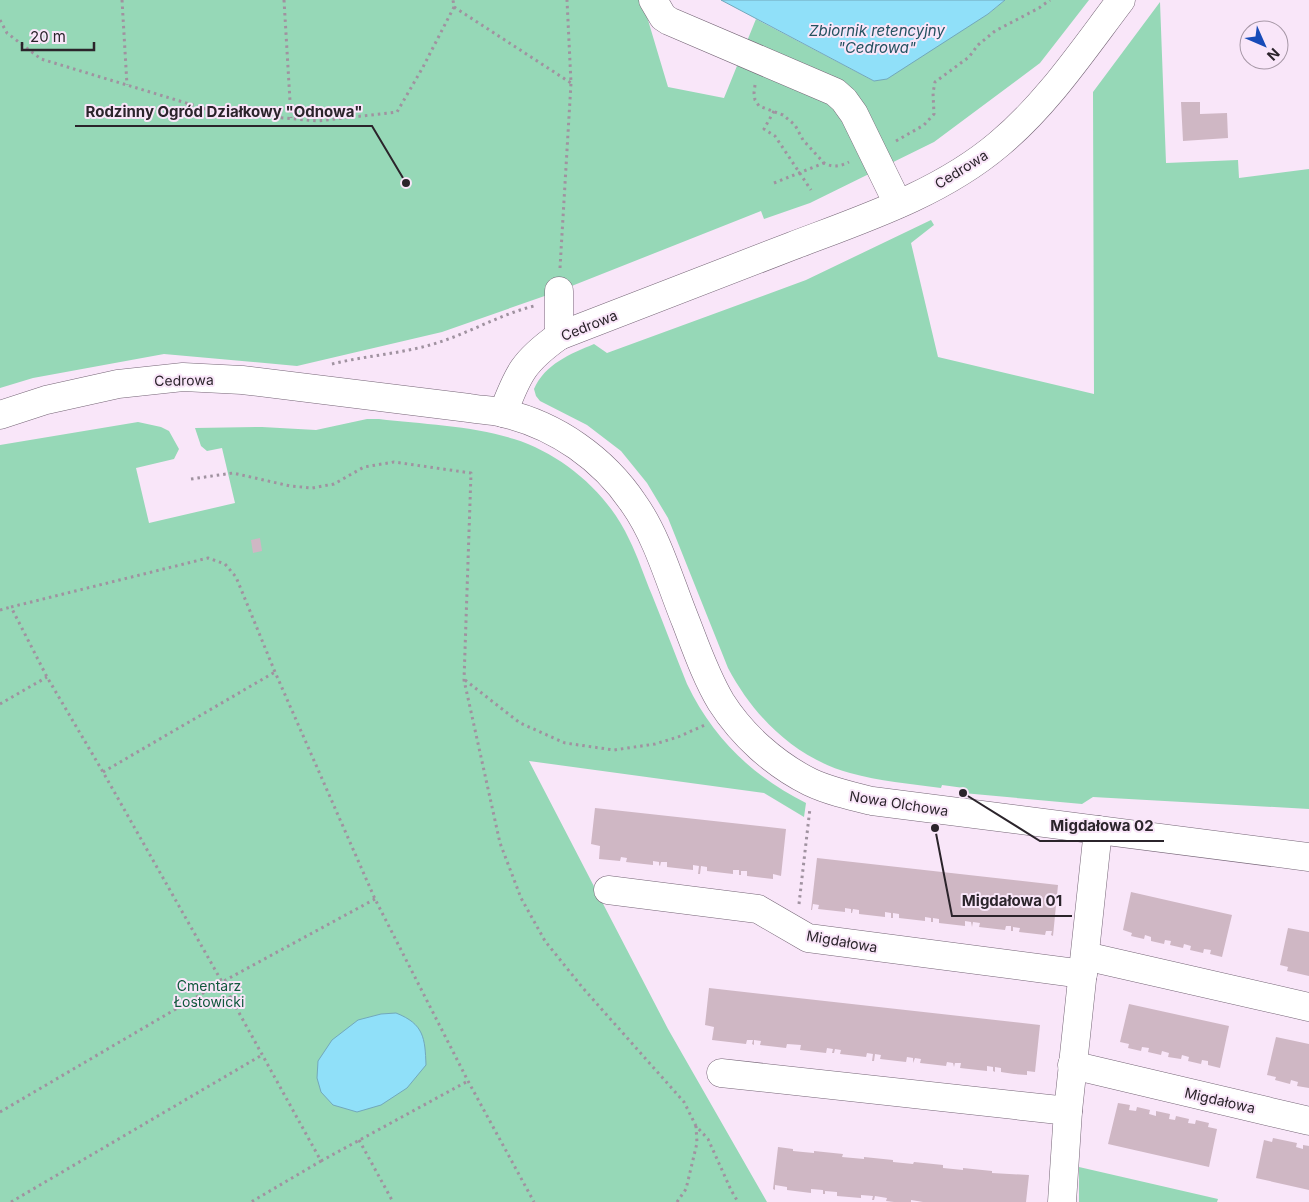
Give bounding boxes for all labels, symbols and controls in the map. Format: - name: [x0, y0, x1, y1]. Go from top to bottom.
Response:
- scale bar: [22, 20, 95, 52]
- north arrow: [1239, 20, 1289, 70]
- water label: Zbiornik retencyjny "Cedrowa": [809, 21, 946, 57]
- text: 20 m: [30, 27, 66, 46]
- text: N: [1264, 45, 1283, 64]
- callout: Rodzinny Ogród Działkowy "Odnowa": [75, 96, 372, 126]
- text: Rodzinny Ogród Działkowy "Odnowa": [86, 102, 362, 121]
- street label: Cedrowa: [931, 146, 991, 192]
- street label: Cedrowa: [558, 306, 620, 344]
- street label: Cedrowa: [154, 371, 214, 389]
- street label: Nowa Olchowa: [848, 787, 950, 819]
- callout: Migdałowa 02: [1040, 811, 1164, 841]
- text: Migdałowa 02: [1050, 816, 1154, 835]
- callout: Migdałowa 01: [952, 886, 1072, 916]
- text: Migdałowa 01: [962, 891, 1062, 910]
- street label: Migdałowa: [805, 926, 879, 956]
- park label: Cmentarz Łostowicki: [174, 977, 244, 1010]
- street label: Migdałowa: [1183, 1084, 1257, 1116]

